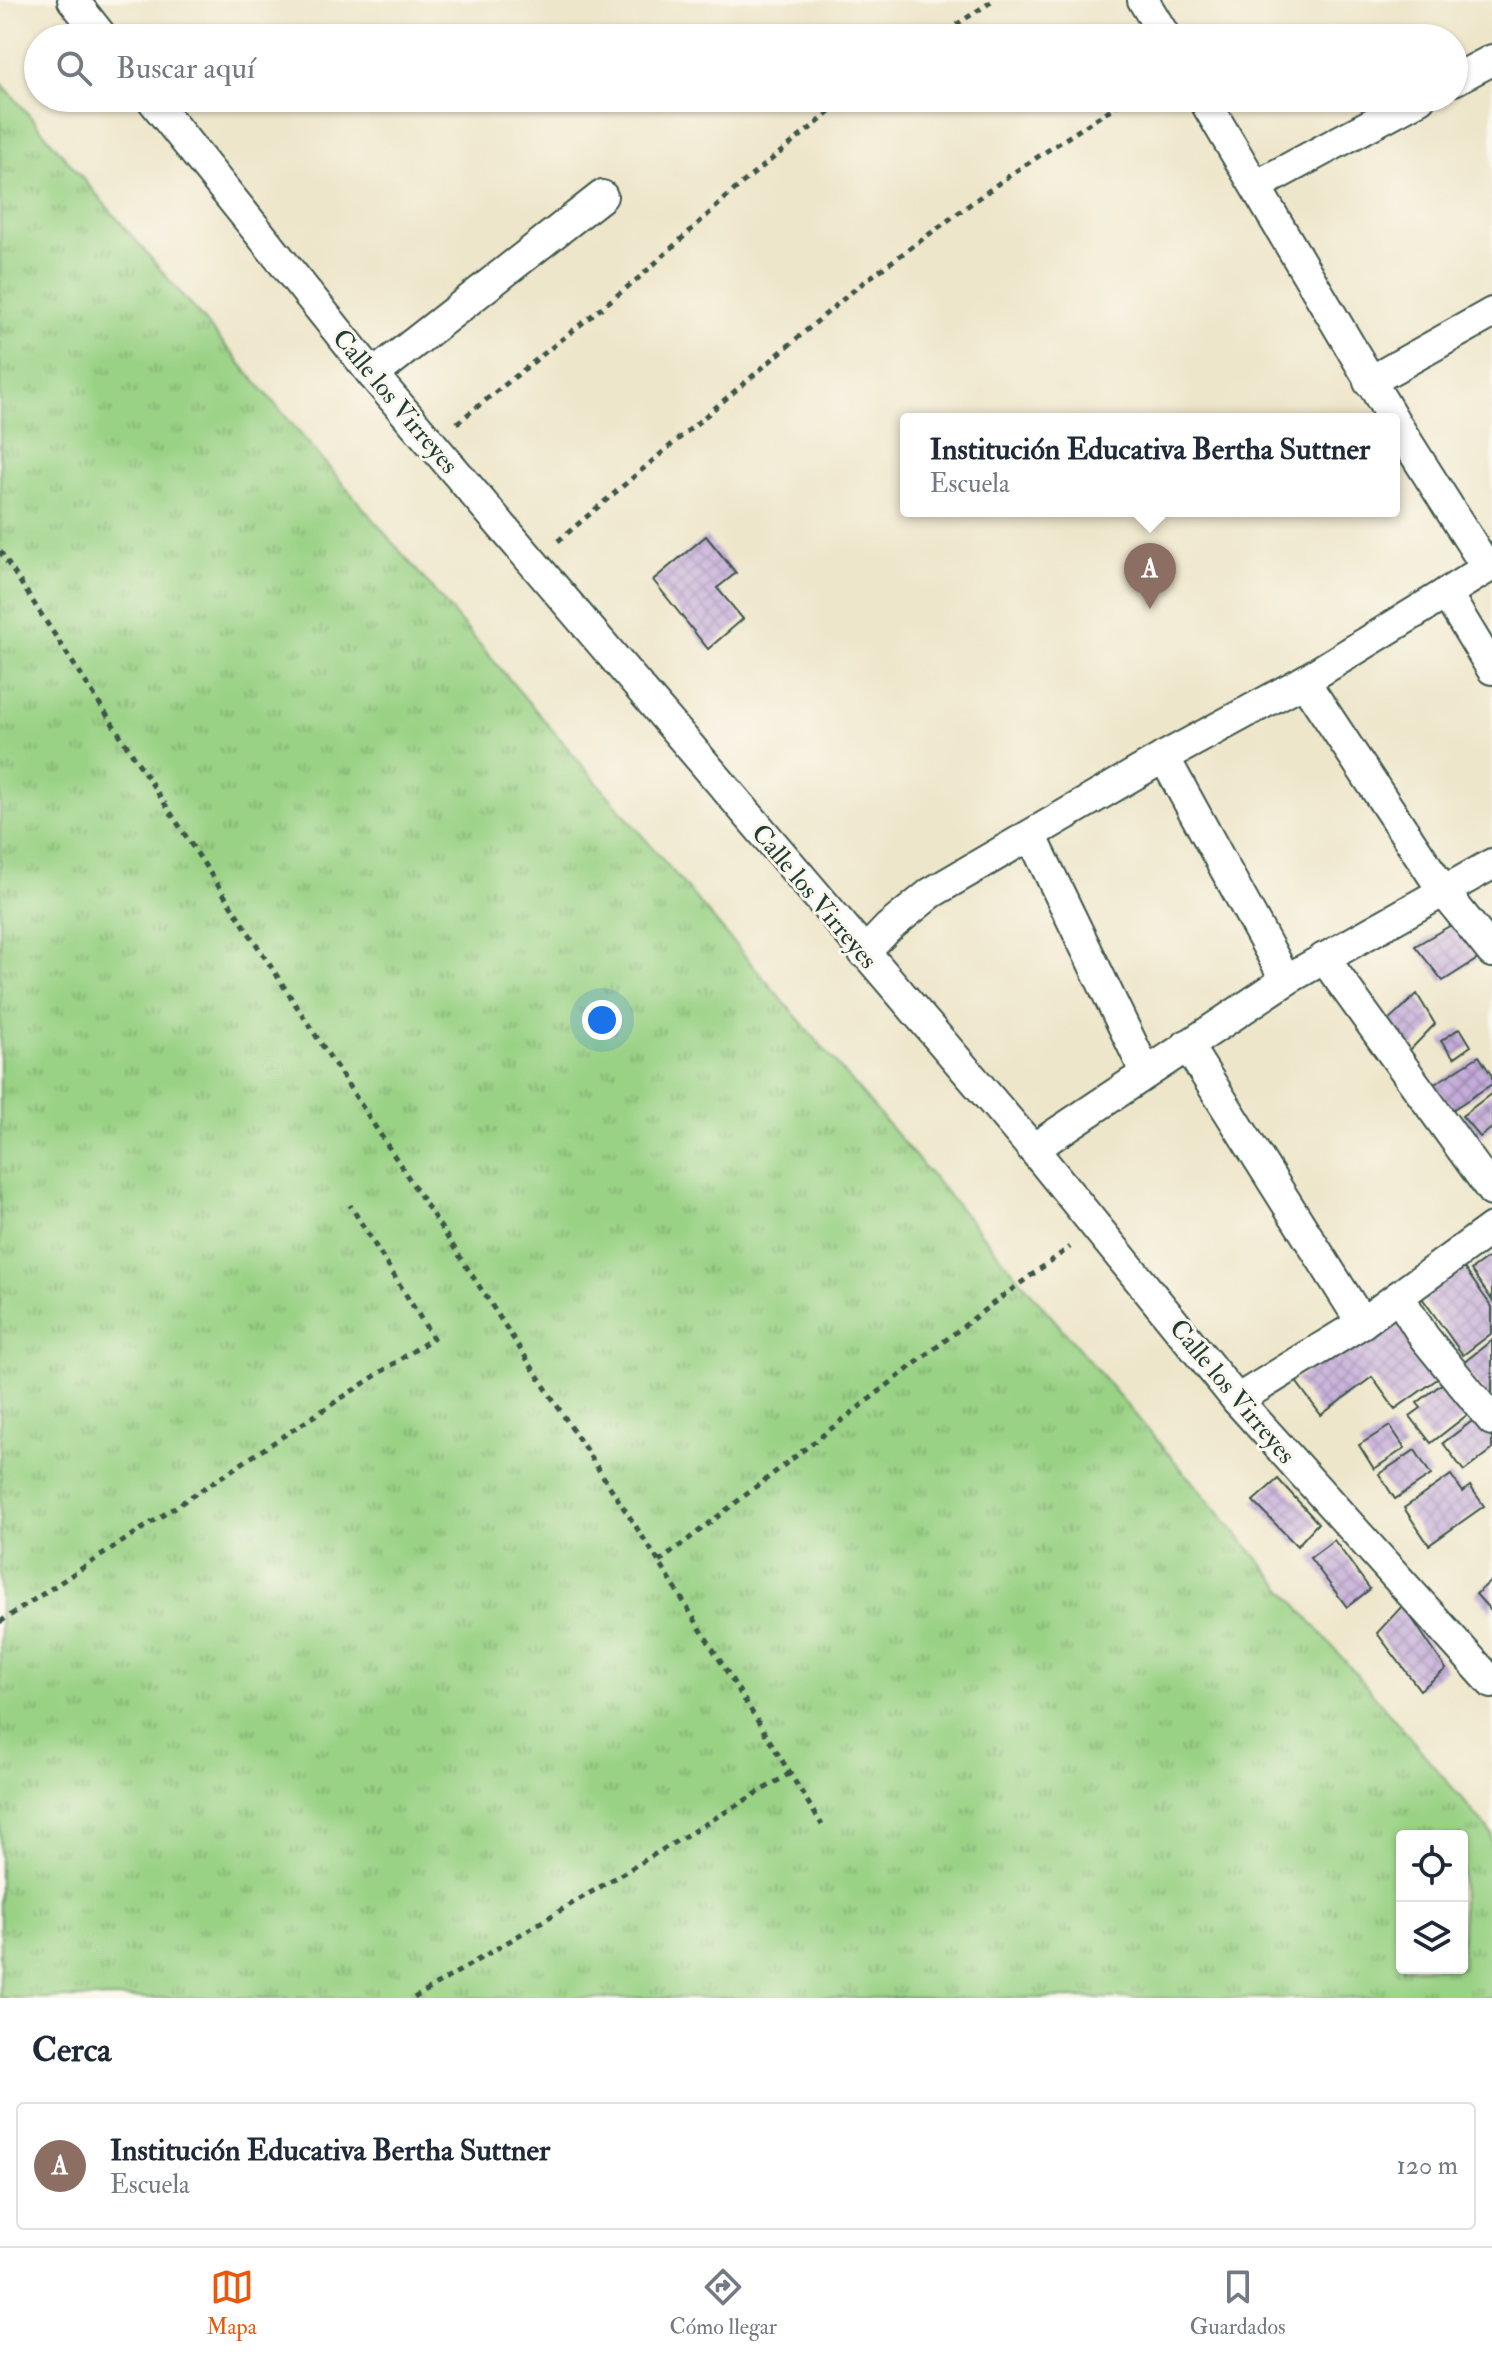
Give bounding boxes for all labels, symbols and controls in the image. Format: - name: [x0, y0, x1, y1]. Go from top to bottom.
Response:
- search box: [24, 24, 1468, 112]
- icon: search: [52, 46, 96, 90]
- text: Buscar aquí: [116, 50, 255, 87]
- street label: Calle los Virreyes: [325, 323, 465, 481]
- popup: [900, 413, 1400, 517]
- text: Institución Educativa Bertha Suttner: [930, 431, 1370, 468]
- text: Escuela: [930, 468, 1010, 500]
- pin: A: [1124, 543, 1176, 609]
- street label: Calle los Virreyes: [744, 818, 884, 976]
- your location: [582, 1000, 622, 1040]
- street label: Calle los Virreyes: [1162, 1313, 1302, 1471]
- map controls: [1396, 1830, 1468, 1974]
- button: locate: [1396, 1830, 1468, 1902]
- button: layers: [1396, 1902, 1468, 1974]
- text: Cerca: [32, 2029, 111, 2072]
- text: Institución Educativa Bertha Suttner: [110, 2132, 550, 2169]
- text: A: [52, 2150, 68, 2182]
- text: 120 m: [1397, 2150, 1458, 2182]
- text: Escuela: [110, 2169, 190, 2201]
- tab: Mapa: [206, 2265, 257, 2341]
- tab: Cómo llegar: [670, 2265, 777, 2341]
- tab: Guardados: [1190, 2265, 1286, 2341]

